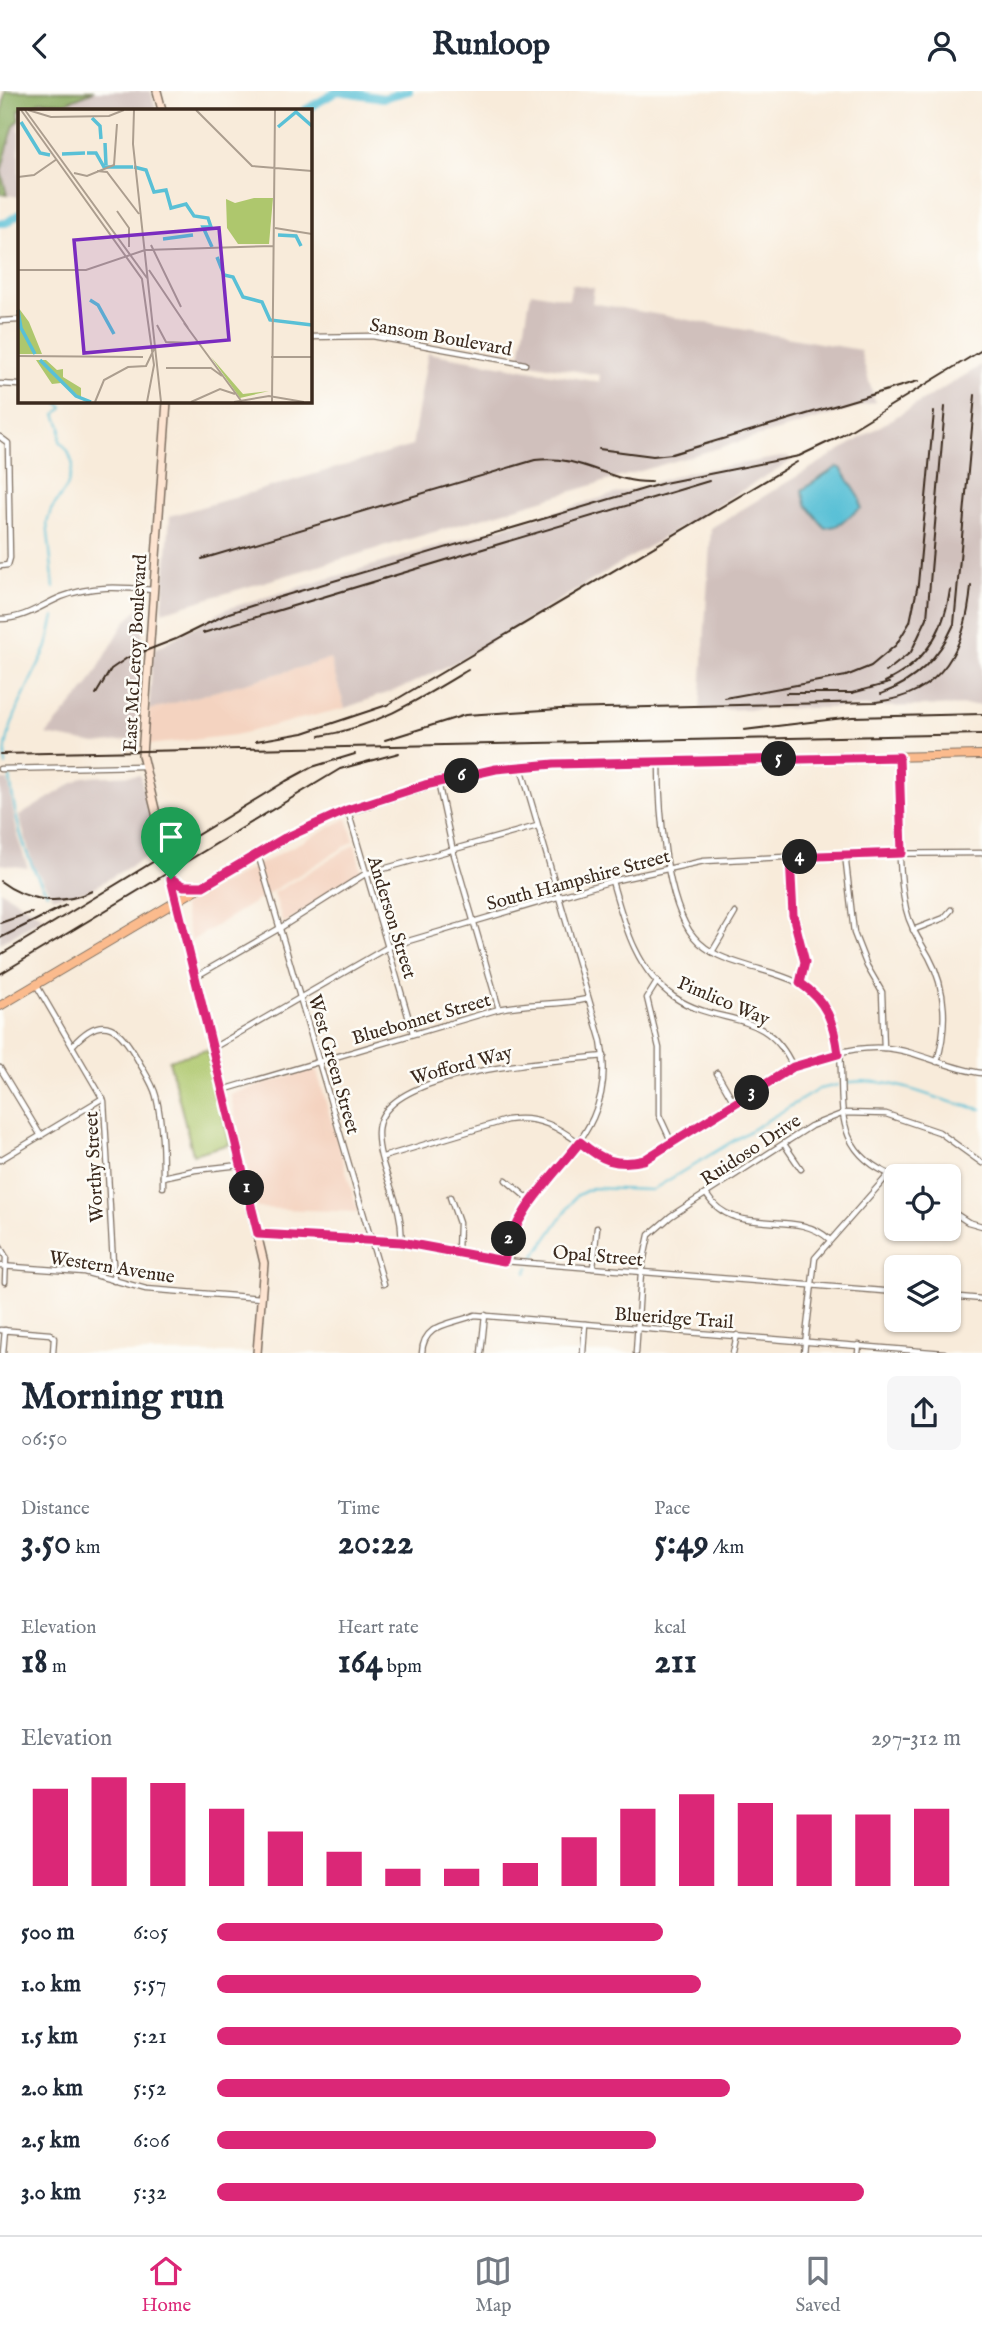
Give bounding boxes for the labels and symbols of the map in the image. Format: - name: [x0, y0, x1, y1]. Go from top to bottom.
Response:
- inset map: [18, 109, 312, 403]
- street label: Sansom Boulevard: [368, 314, 514, 362]
- street label: East McLeroy Boulevard: [119, 553, 153, 752]
- pin: 5: [762, 741, 796, 777]
- pin: 6: [444, 759, 480, 793]
- pin: [141, 807, 201, 879]
- pin: 4: [782, 839, 818, 875]
- street label: South Hampshire Street: [484, 845, 673, 917]
- street label: Anderson Street: [361, 852, 421, 982]
- street label: Pimlico Way: [674, 972, 774, 1032]
- street label: Bluebonnet Street: [349, 988, 494, 1051]
- street label: West Green Street: [302, 992, 365, 1138]
- street label: Wofford Way: [408, 1041, 516, 1091]
- pin: 3: [734, 1075, 770, 1111]
- street label: Ruidoso Drive: [696, 1109, 806, 1192]
- street label: Worthy Street: [80, 1110, 110, 1223]
- pin: 1: [230, 1171, 264, 1205]
- pin: 2: [491, 1221, 526, 1257]
- street label: Opal Street: [552, 1241, 645, 1273]
- street label: Western Avenue: [47, 1246, 177, 1290]
- street label: Blueridge Trail: [613, 1303, 735, 1335]

